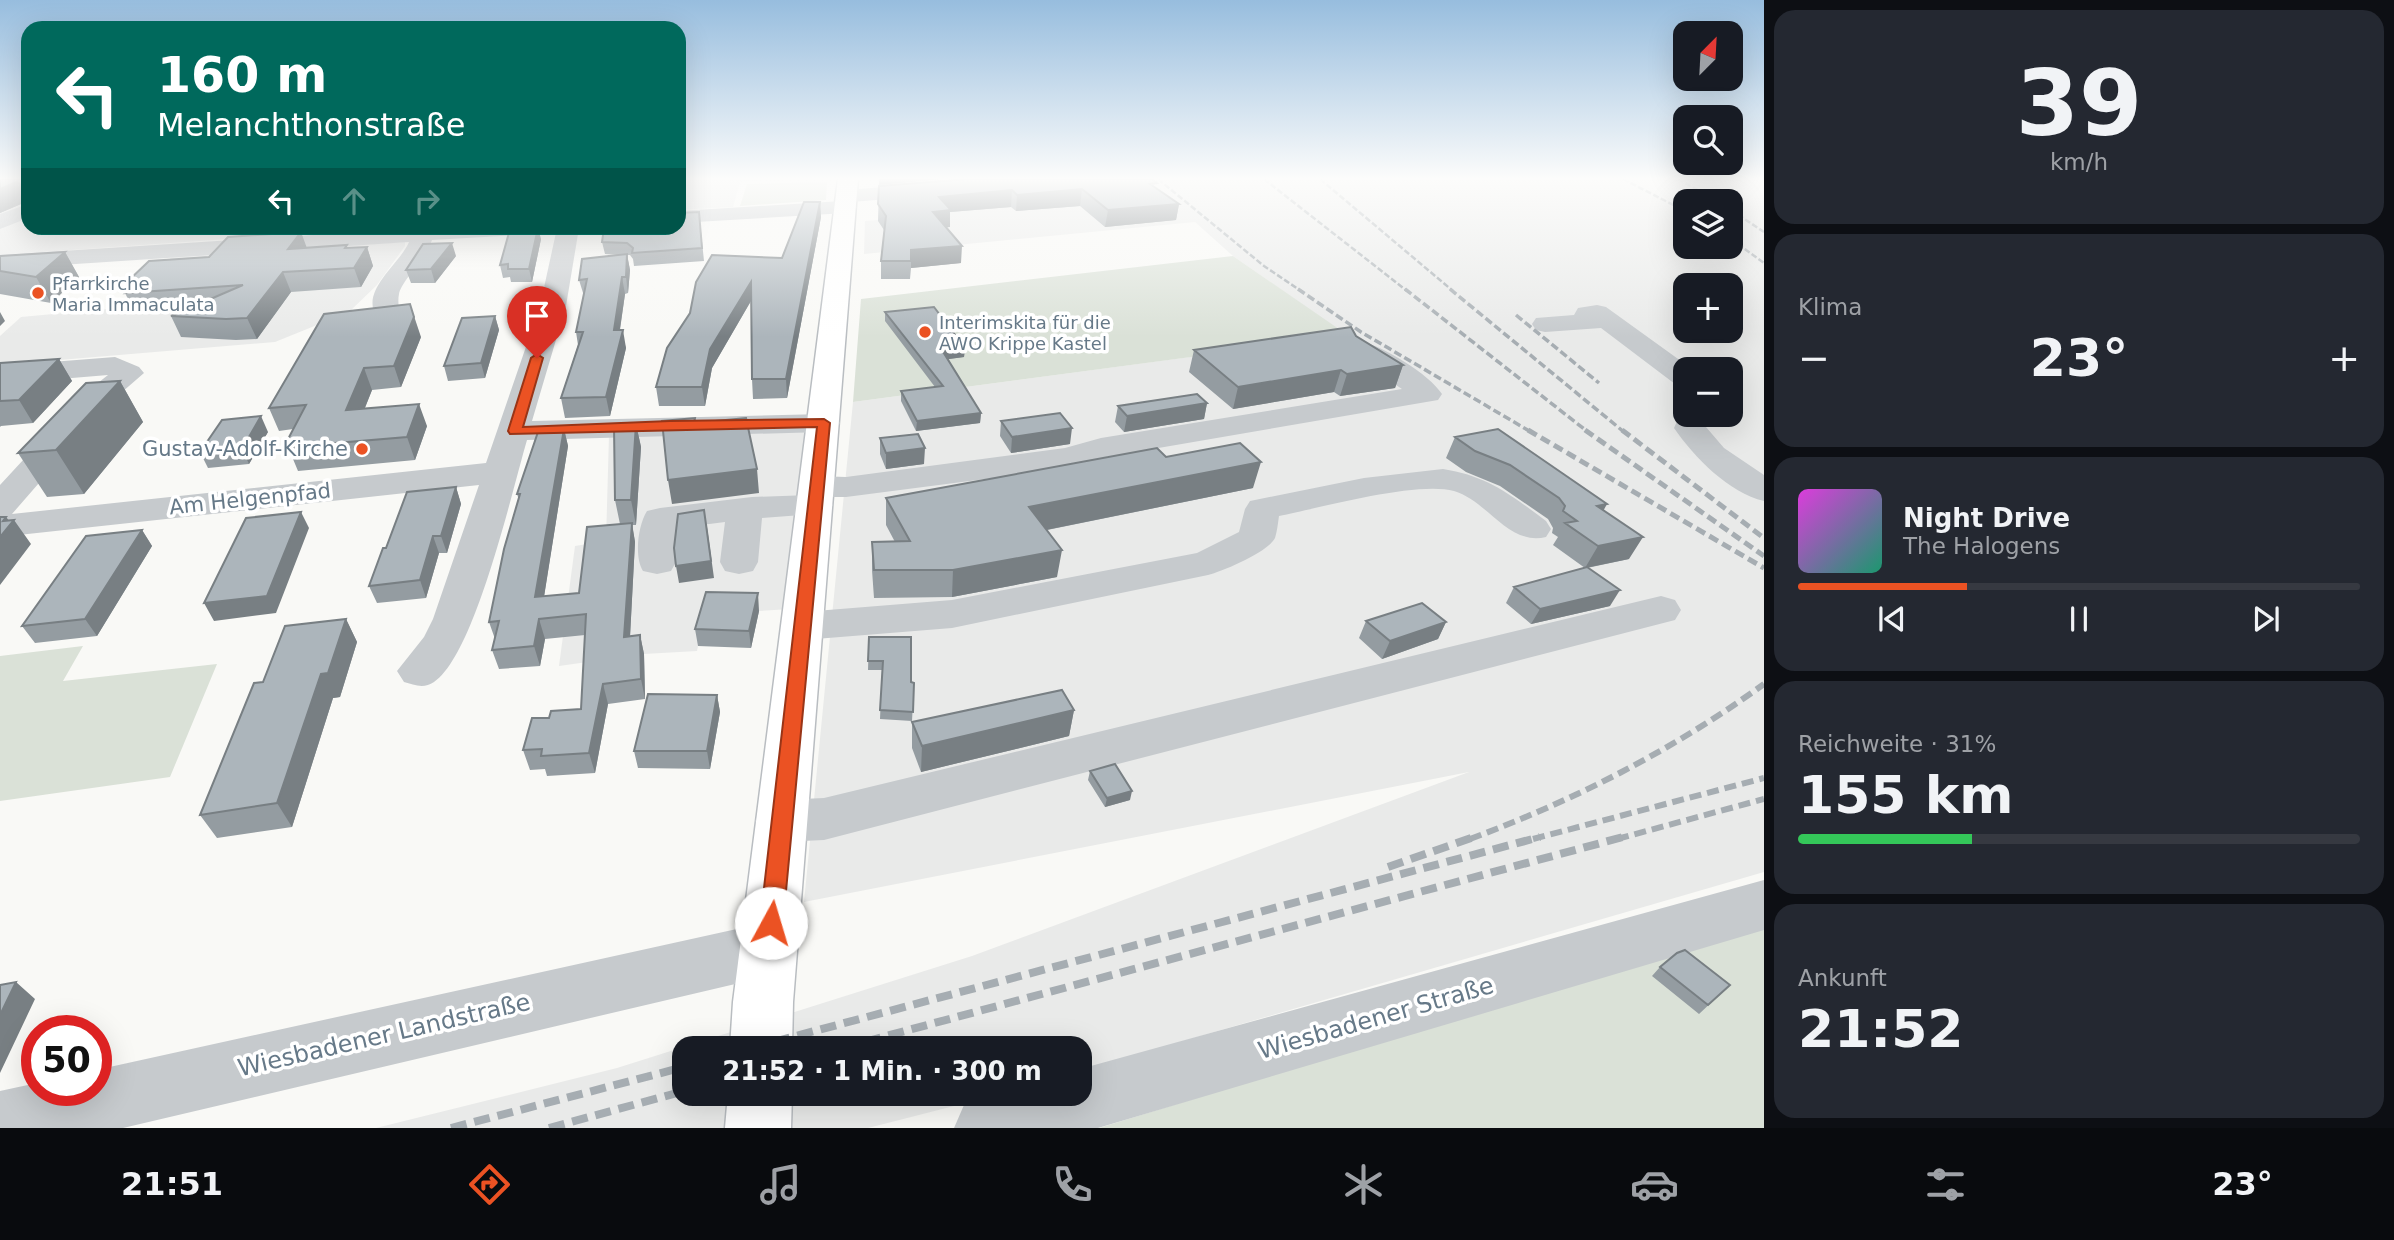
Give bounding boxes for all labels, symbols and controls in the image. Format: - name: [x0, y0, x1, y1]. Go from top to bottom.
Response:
- north arrow: [1673, 21, 1743, 91]
- map controls: [1673, 21, 1743, 427]
- text: 160 m: [157, 47, 327, 104]
- icon: left: [42, 49, 133, 140]
- text: 39: [2016, 51, 2142, 156]
- button: search: [1673, 105, 1743, 175]
- text: Melanchthonstraße: [157, 106, 465, 144]
- text: km/h: [2050, 149, 2108, 175]
- icon: left: [262, 182, 300, 220]
- icon: ahead: [335, 182, 373, 220]
- icon: right: [408, 182, 446, 220]
- button: layers: [1673, 189, 1743, 259]
- place label: Pfarrkirche Maria Immaculata: [52, 273, 215, 315]
- button: +: [1673, 273, 1743, 343]
- marker: Pfarrkirche Maria Immaculata: [30, 285, 46, 301]
- pin: [507, 286, 567, 358]
- text: Klima: [1798, 294, 1862, 320]
- icon: arrive: [518, 297, 556, 335]
- place label: Interimskita für die AWO Krippe Kastel: [939, 312, 1111, 354]
- marker: Interimskita für die AWO Krippe Kastel: [917, 324, 933, 340]
- text: 23°: [2030, 328, 2128, 388]
- text: −: [1798, 336, 1830, 380]
- text: +: [2328, 336, 2360, 380]
- button: −: [1673, 357, 1743, 427]
- place label: Gustav-Adolf-Kirche: [142, 437, 348, 461]
- marker: Gustav-Adolf-Kirche: [354, 441, 370, 457]
- street label: Am Helgenpfad: [168, 479, 332, 519]
- text: Night Drive: [1903, 503, 2070, 533]
- text: The Halogens: [1903, 533, 2060, 559]
- icon: previous: [1873, 600, 1911, 638]
- icon: pause: [2060, 600, 2098, 638]
- icon: next: [2247, 600, 2285, 638]
- text: Reichweite · 31%: [1798, 731, 1996, 757]
- text: 155 km: [1798, 765, 2013, 825]
- position arrow: [734, 886, 808, 960]
- text: Ankunft: [1798, 965, 1887, 991]
- street label: Wiesbadener Straße: [1255, 971, 1497, 1065]
- street label: Wiesbadener Landstraße: [235, 988, 533, 1082]
- text: 21:52: [1798, 999, 1964, 1059]
- speed limit sign: 50: [21, 1015, 112, 1106]
- text: 21:52 · 1 Min. · 300 m: [722, 1056, 1042, 1086]
- icon: directions: [465, 1160, 514, 1209]
- icon: music: [756, 1160, 805, 1209]
- icon: phone: [1048, 1160, 1097, 1209]
- icon: climate: [1339, 1160, 1388, 1209]
- icon: car: [1630, 1160, 1679, 1209]
- icon: filters: [1921, 1160, 1970, 1209]
- text: 21:51: [121, 1165, 223, 1203]
- text: 23°: [2212, 1165, 2273, 1203]

